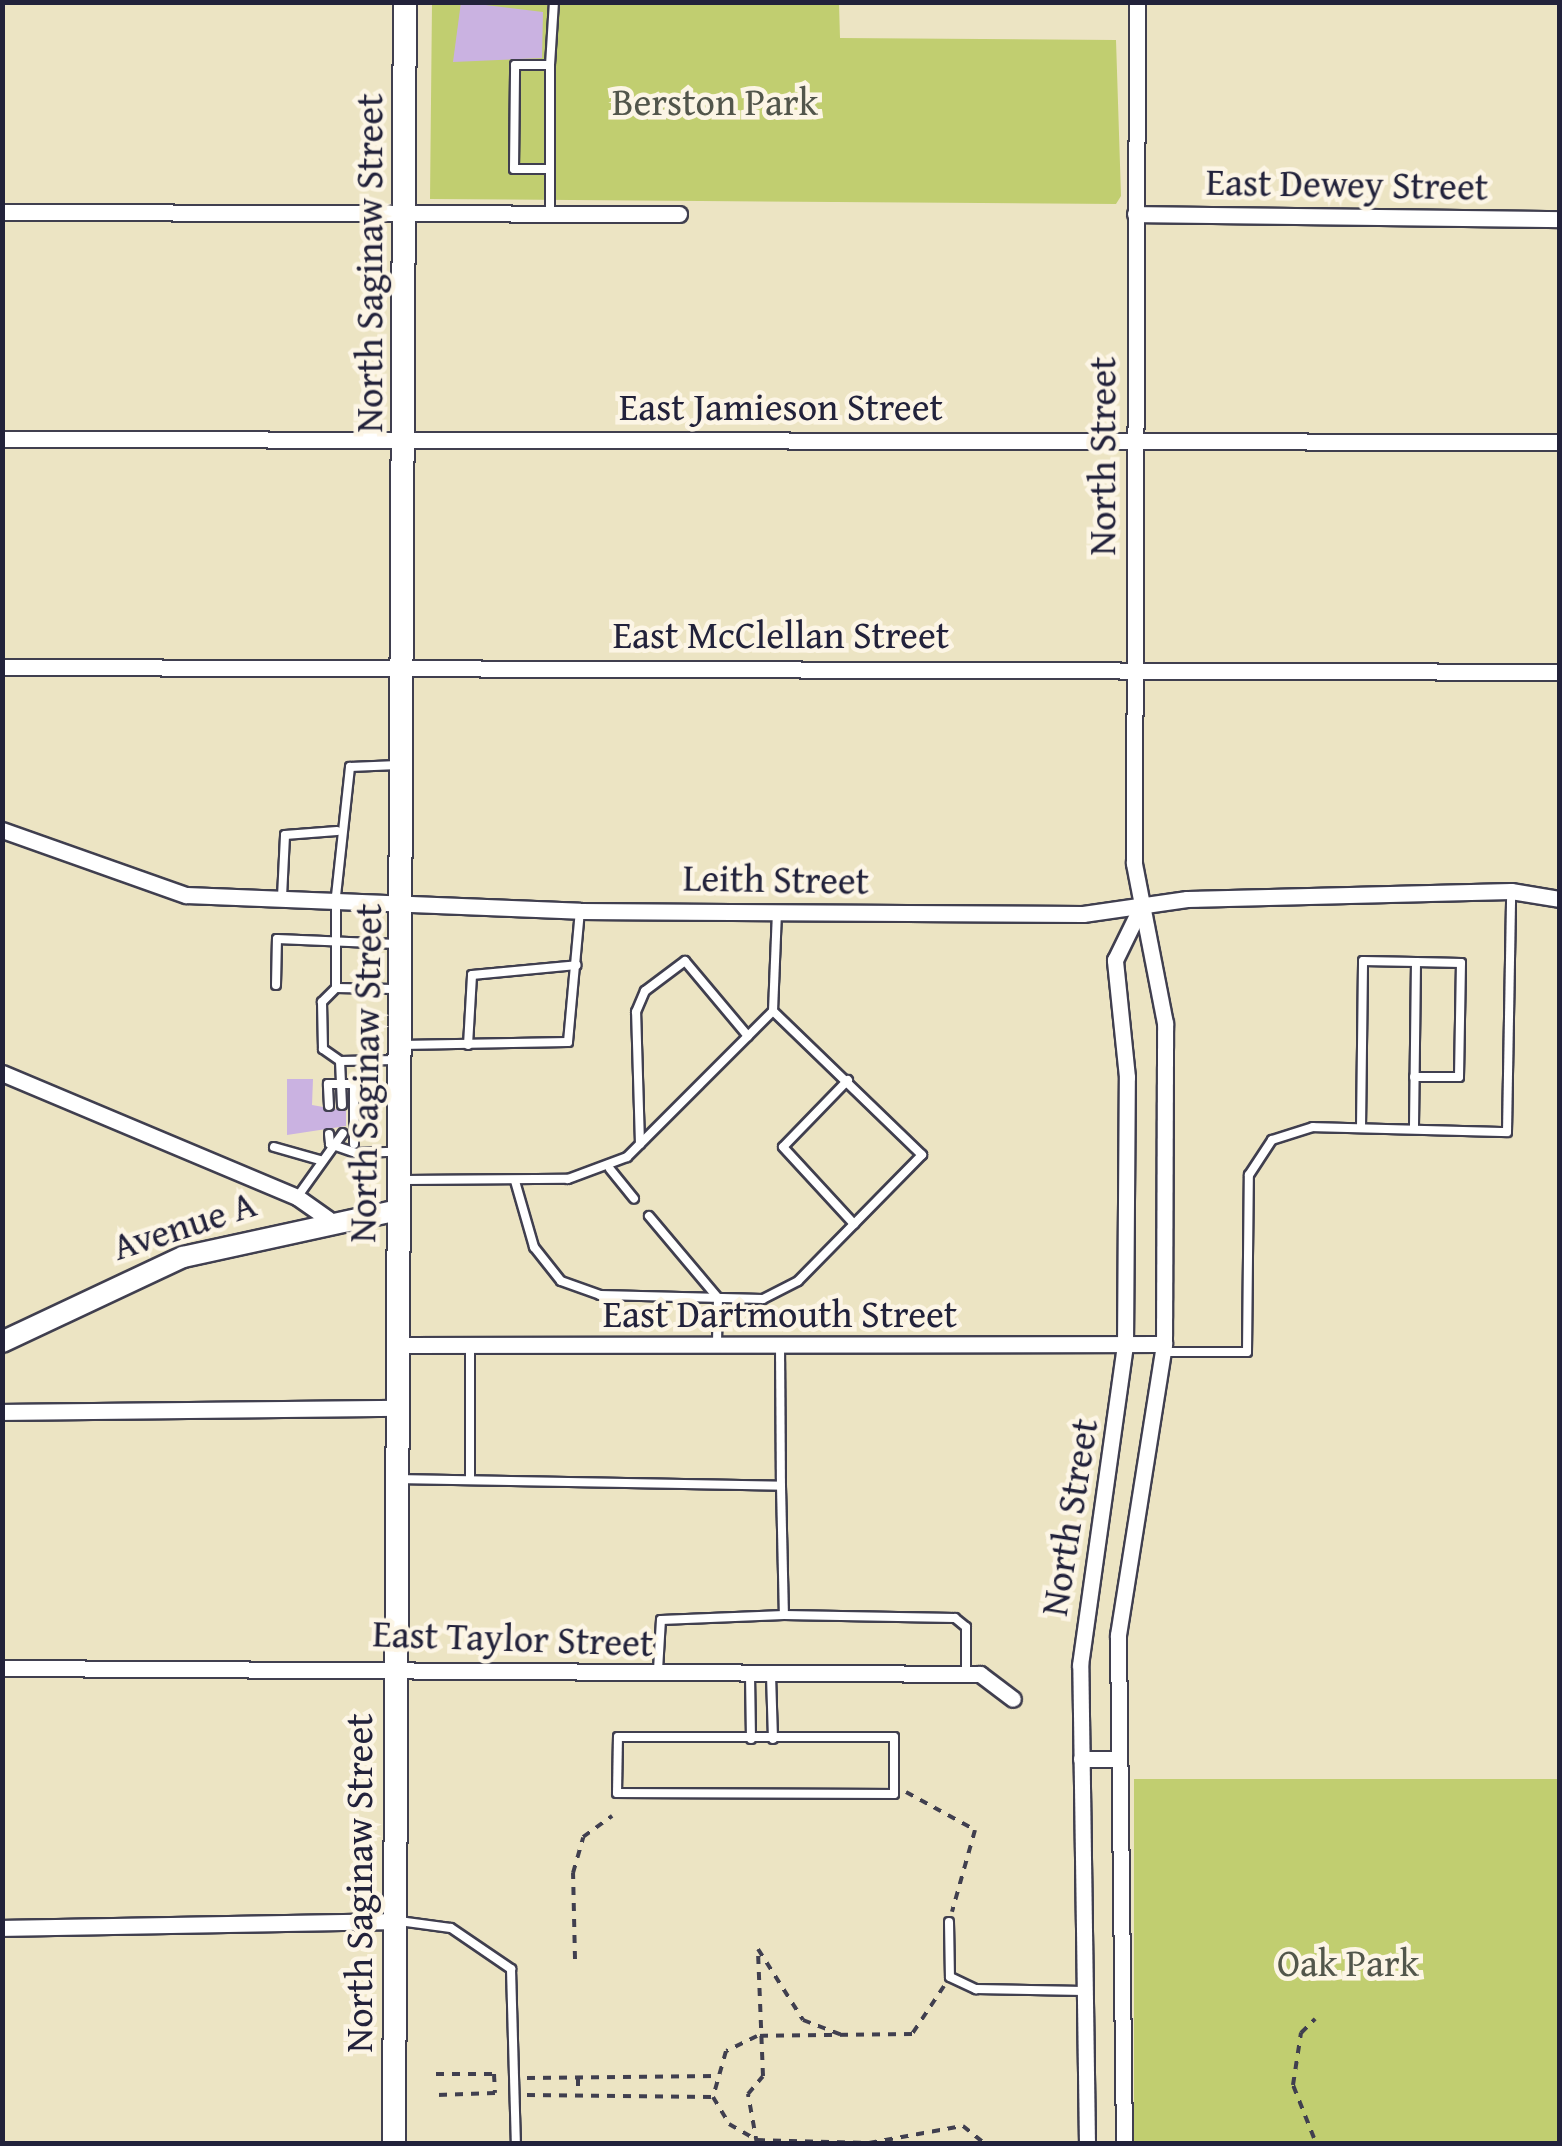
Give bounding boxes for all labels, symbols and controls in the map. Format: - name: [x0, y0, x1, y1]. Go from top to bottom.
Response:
- park label: Berston Park: [612, 79, 818, 125]
- street label: North Saginaw Street: [346, 93, 392, 433]
- street label: East Dewey Street: [1205, 159, 1489, 209]
- street label: North Street: [1079, 356, 1125, 556]
- street label: East Jamieson Street: [619, 384, 943, 430]
- street label: East McClellan Street: [613, 612, 949, 658]
- street label: Leith Street: [682, 855, 870, 903]
- street label: North Saginaw Street: [339, 903, 391, 1243]
- street label: Avenue A: [106, 1180, 262, 1270]
- street label: East Dartmouth Street: [603, 1291, 957, 1337]
- street label: North Street: [1031, 1415, 1107, 1619]
- street label: East Taylor Street: [372, 1610, 654, 1666]
- street label: North Saginaw Street: [336, 1713, 382, 2053]
- park label: Oak Park: [1277, 1940, 1419, 1986]

